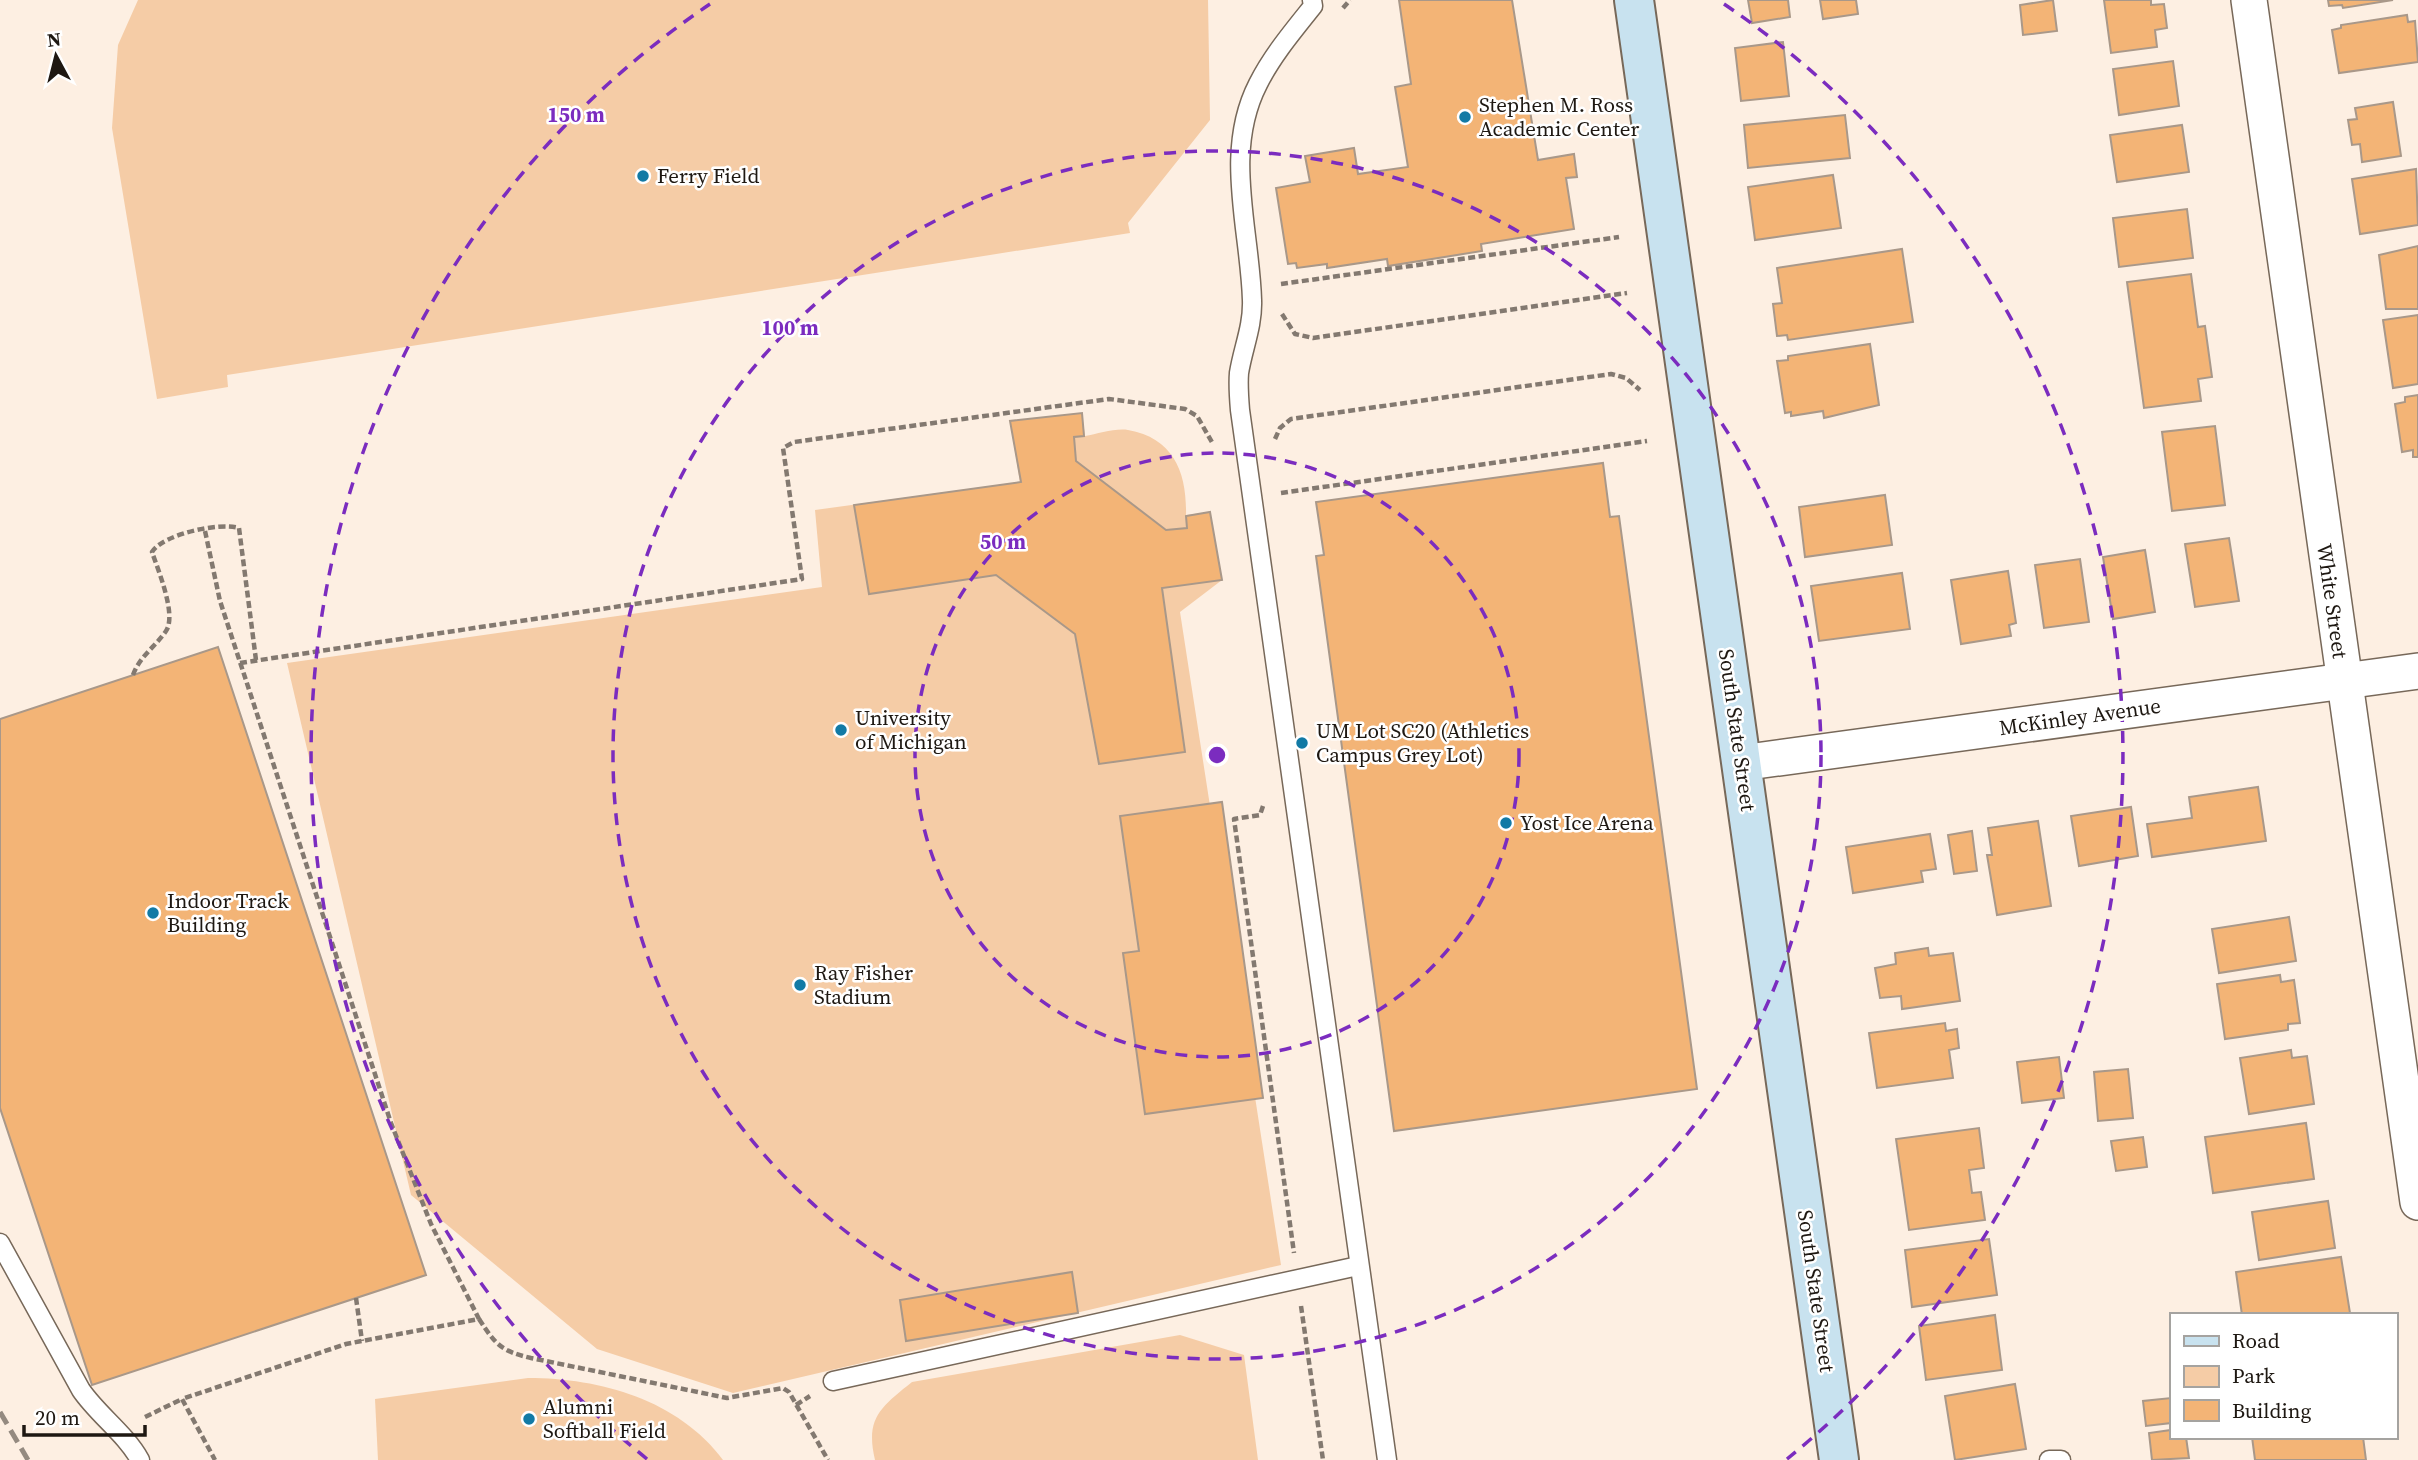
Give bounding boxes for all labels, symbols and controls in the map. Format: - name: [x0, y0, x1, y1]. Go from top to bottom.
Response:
- north arrow: [21, 21, 91, 91]
- text: N: [45, 25, 63, 53]
- place label: Stephen M. Ross Academic Center: [1479, 90, 1640, 143]
- text: 150 m: [547, 100, 605, 129]
- marker: Stephen M. Ross Academic Center: [1457, 109, 1473, 125]
- place label: Ferry Field: [657, 161, 760, 190]
- marker: Ferry Field: [635, 168, 651, 184]
- text: 100 m: [761, 313, 819, 342]
- text: 50 m: [980, 527, 1026, 556]
- street label: White Street: [2310, 542, 2355, 660]
- street label: South State Street: [1712, 647, 1763, 813]
- street label: McKinley Avenue: [1997, 691, 2163, 742]
- place label: University of Michigan: [855, 703, 967, 756]
- place label: UM Lot SC20 (Athletics Campus Grey Lot): [1316, 716, 1529, 769]
- marker: University of Michigan: [833, 722, 849, 738]
- marker: UM Lot SC20 (Athletics Campus Grey Lot): [1294, 735, 1310, 751]
- centre of rings: [1205, 743, 1229, 767]
- place label: Yost Ice Arena: [1520, 808, 1654, 837]
- marker: Yost Ice Arena: [1498, 815, 1514, 831]
- place label: Indoor Track Building: [167, 886, 289, 939]
- marker: Indoor Track Building: [145, 905, 161, 921]
- place label: Ray Fisher Stadium: [814, 958, 913, 1011]
- marker: Ray Fisher Stadium: [792, 977, 808, 993]
- street label: South State Street: [1791, 1208, 1842, 1374]
- legend: [2170, 1313, 2397, 1439]
- text: Road: [2232, 1326, 2280, 1355]
- text: Park: [2232, 1361, 2276, 1390]
- place label: Alumni Softball Field: [543, 1392, 666, 1445]
- scale bar: [24, 1394, 145, 1438]
- text: Building: [2232, 1396, 2311, 1425]
- text: 20 m: [35, 1403, 80, 1432]
- marker: Alumni Softball Field: [521, 1411, 537, 1427]

